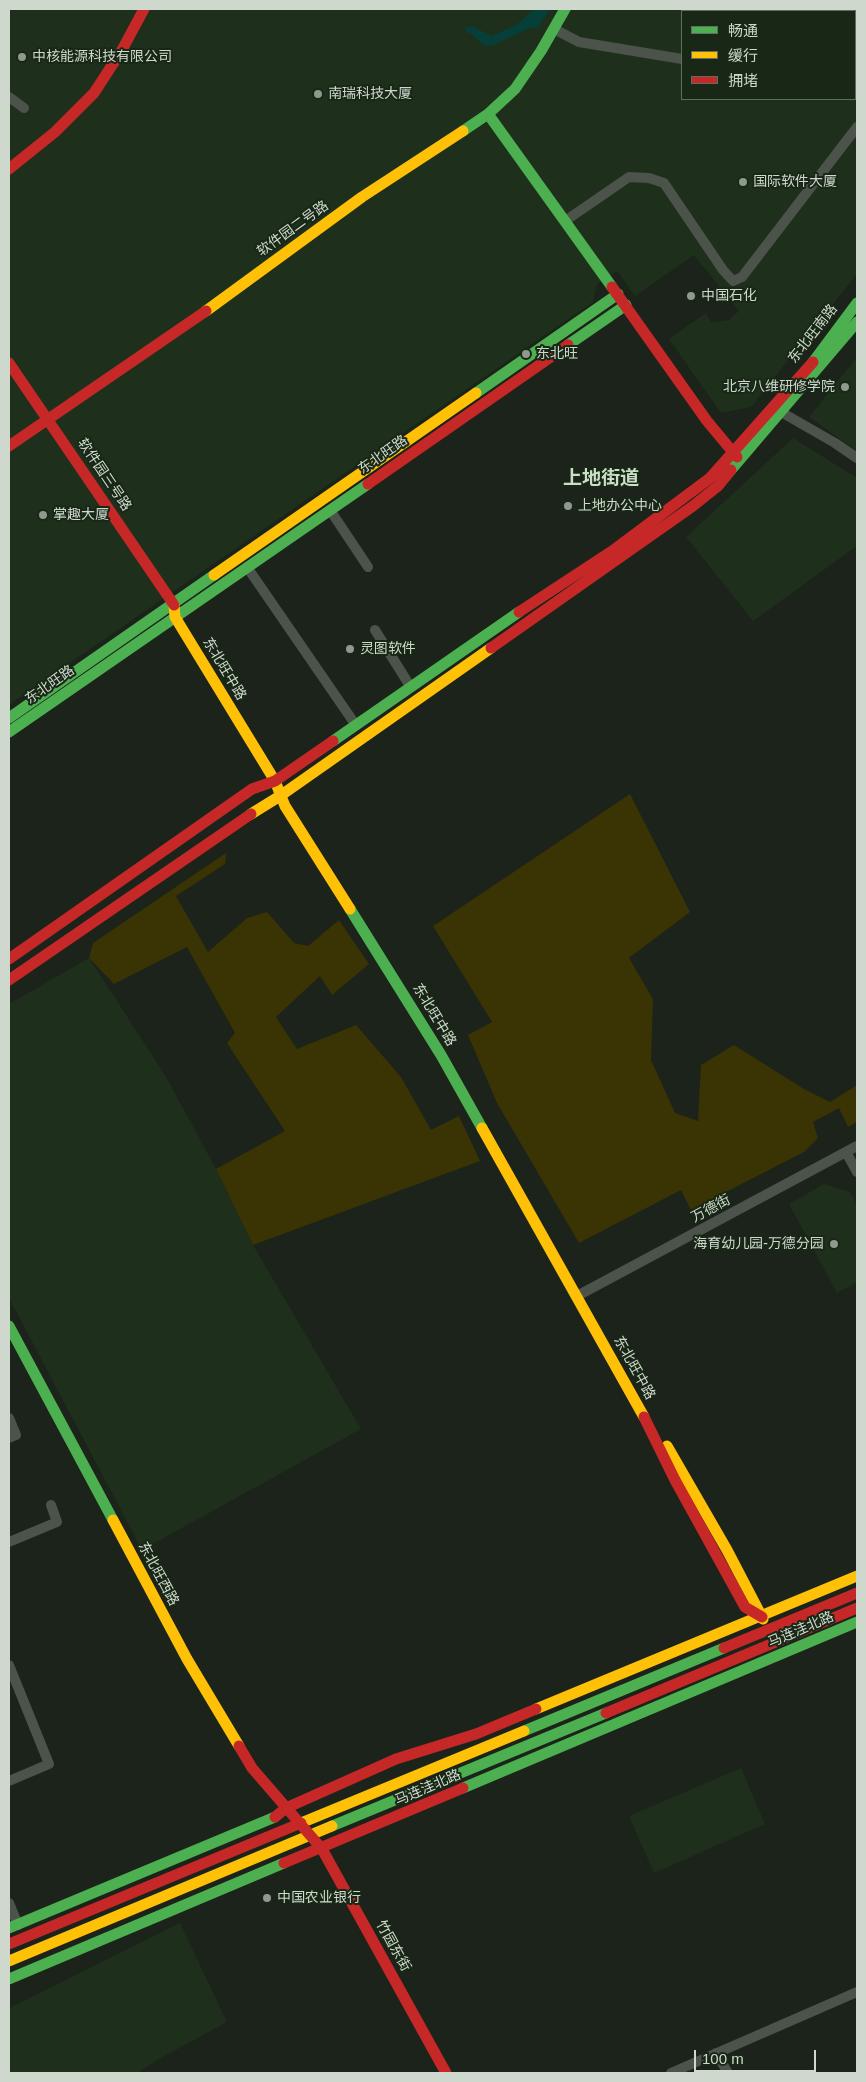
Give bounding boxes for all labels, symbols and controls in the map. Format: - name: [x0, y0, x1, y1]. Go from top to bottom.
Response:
- legend: [681, 10, 856, 100]
- text: 畅通: [728, 22, 758, 39]
- text: 缓行: [728, 47, 758, 64]
- place label: 中核能源科技有限公司: [32, 49, 172, 65]
- marker: 中核能源科技有限公司: [16, 51, 28, 63]
- text: 拥堵: [728, 72, 758, 89]
- place label: 南瑞科技大厦: [328, 86, 412, 102]
- marker: 南瑞科技大厦: [312, 88, 324, 100]
- place label: 国际软件大厦: [753, 174, 837, 190]
- marker: 国际软件大厦: [737, 176, 749, 188]
- street label: 软件园二号路: [254, 198, 332, 260]
- place label: 中国石化: [701, 288, 757, 304]
- marker: 中国石化: [685, 290, 697, 302]
- street label: 东北旺南路: [785, 301, 841, 367]
- place label: 东北旺: [536, 346, 578, 362]
- marker: 东北旺: [520, 348, 532, 360]
- place label: 北京八维研修学院: [723, 379, 835, 395]
- marker: 北京八维研修学院: [839, 381, 851, 393]
- street label: 东北旺路: [355, 432, 411, 478]
- street label: 软件园三号路: [74, 435, 134, 515]
- district label: 上地街道: [563, 468, 639, 490]
- place label: 上地办公中心: [578, 498, 662, 514]
- marker: 上地办公中心: [562, 500, 574, 512]
- place label: 掌趣大厦: [53, 507, 109, 523]
- marker: 掌趣大厦: [37, 509, 49, 521]
- street label: 东北旺中路: [199, 635, 249, 703]
- place label: 灵图软件: [360, 641, 416, 657]
- marker: 灵图软件: [344, 643, 356, 655]
- street label: 东北旺路: [22, 662, 78, 708]
- street label: 东北旺中路: [409, 981, 459, 1049]
- street label: 万德街: [689, 1192, 733, 1226]
- place label: 海育幼儿园-万德分园: [693, 1236, 824, 1252]
- marker: 海育幼儿园-万德分园: [828, 1238, 840, 1250]
- street label: 东北旺中路: [610, 1333, 658, 1403]
- street label: 东北旺西路: [134, 1539, 182, 1609]
- street label: 马连洼北路: [766, 1609, 836, 1651]
- street label: 马连洼北路: [393, 1767, 463, 1809]
- place label: 中国农业银行: [277, 1890, 361, 1906]
- marker: 中国农业银行: [261, 1892, 273, 1904]
- street label: 竹园东街: [372, 1917, 414, 1975]
- scale bar: [696, 2040, 818, 2072]
- text: 100 m: [702, 2050, 744, 2067]

